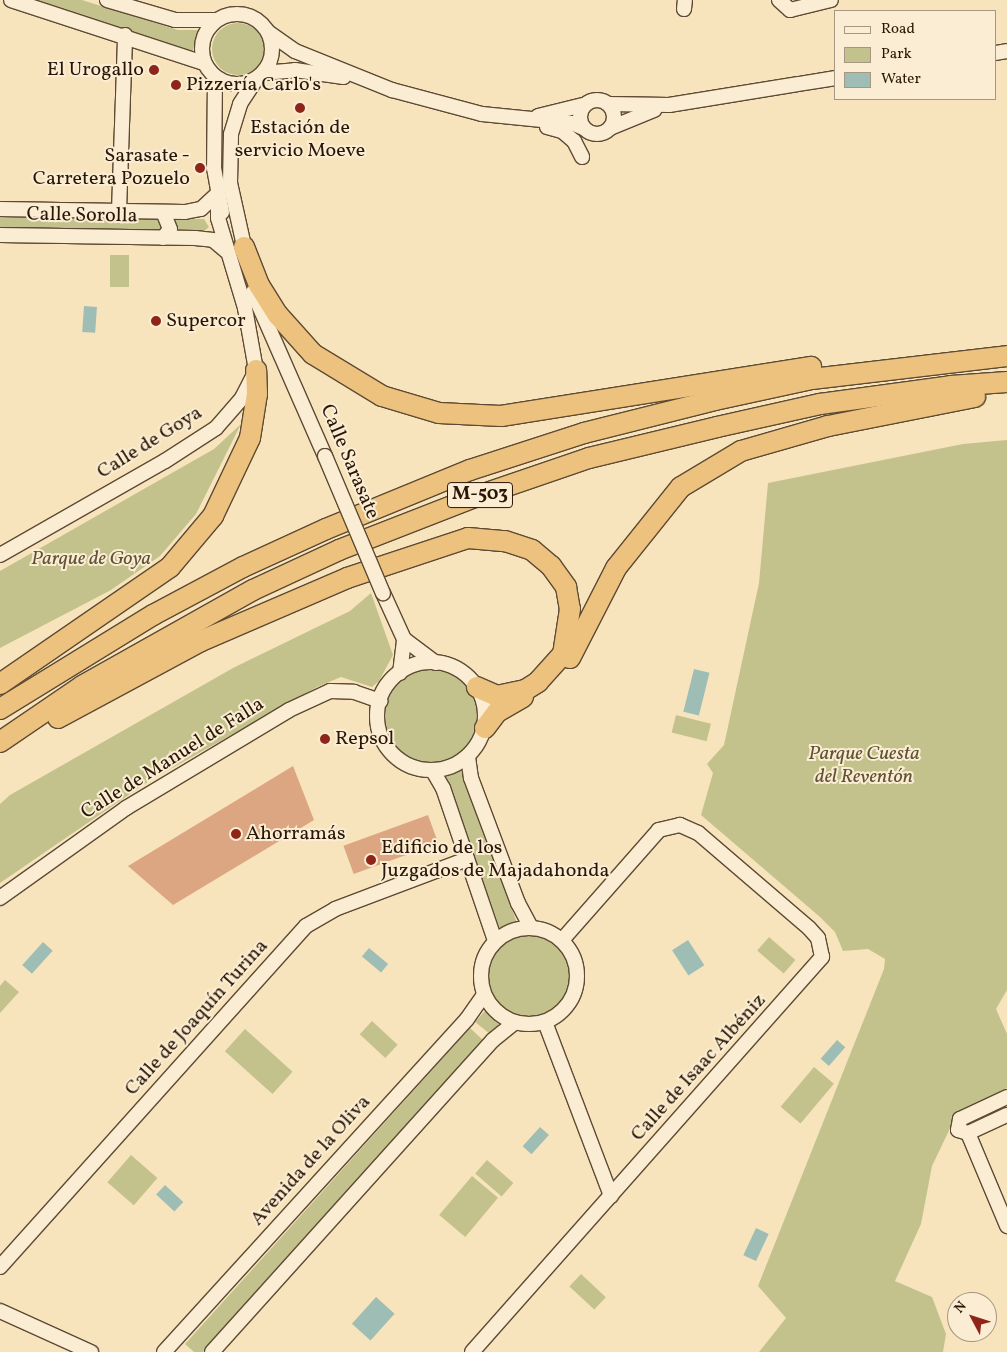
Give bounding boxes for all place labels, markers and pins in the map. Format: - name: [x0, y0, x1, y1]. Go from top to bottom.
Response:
- place label: El Urogallo: [47, 58, 144, 82]
- marker: El Urogallo: [148, 64, 160, 76]
- place label: Pizzería Carlo's: [186, 73, 321, 97]
- marker: Pizzería Carlo's: [170, 79, 182, 91]
- marker: Estación de servicio Moeve: [294, 102, 306, 114]
- place label: Estación de servicio Moeve: [235, 116, 365, 163]
- place label: Sarasate - Carretera Pozuelo: [33, 144, 190, 191]
- marker: Sarasate - Carretera Pozuelo: [194, 162, 206, 174]
- place label: Supercor: [166, 309, 246, 333]
- marker: Supercor: [150, 315, 162, 327]
- place label: Repsol: [335, 727, 394, 751]
- marker: Repsol: [319, 733, 331, 745]
- place label: Ahorramás: [246, 822, 346, 846]
- marker: Ahorramás: [230, 828, 242, 840]
- place label: Edificio de los Juzgados de Majadahonda: [381, 836, 609, 883]
- marker: Edificio de los Juzgados de Majadahonda: [365, 854, 377, 866]

